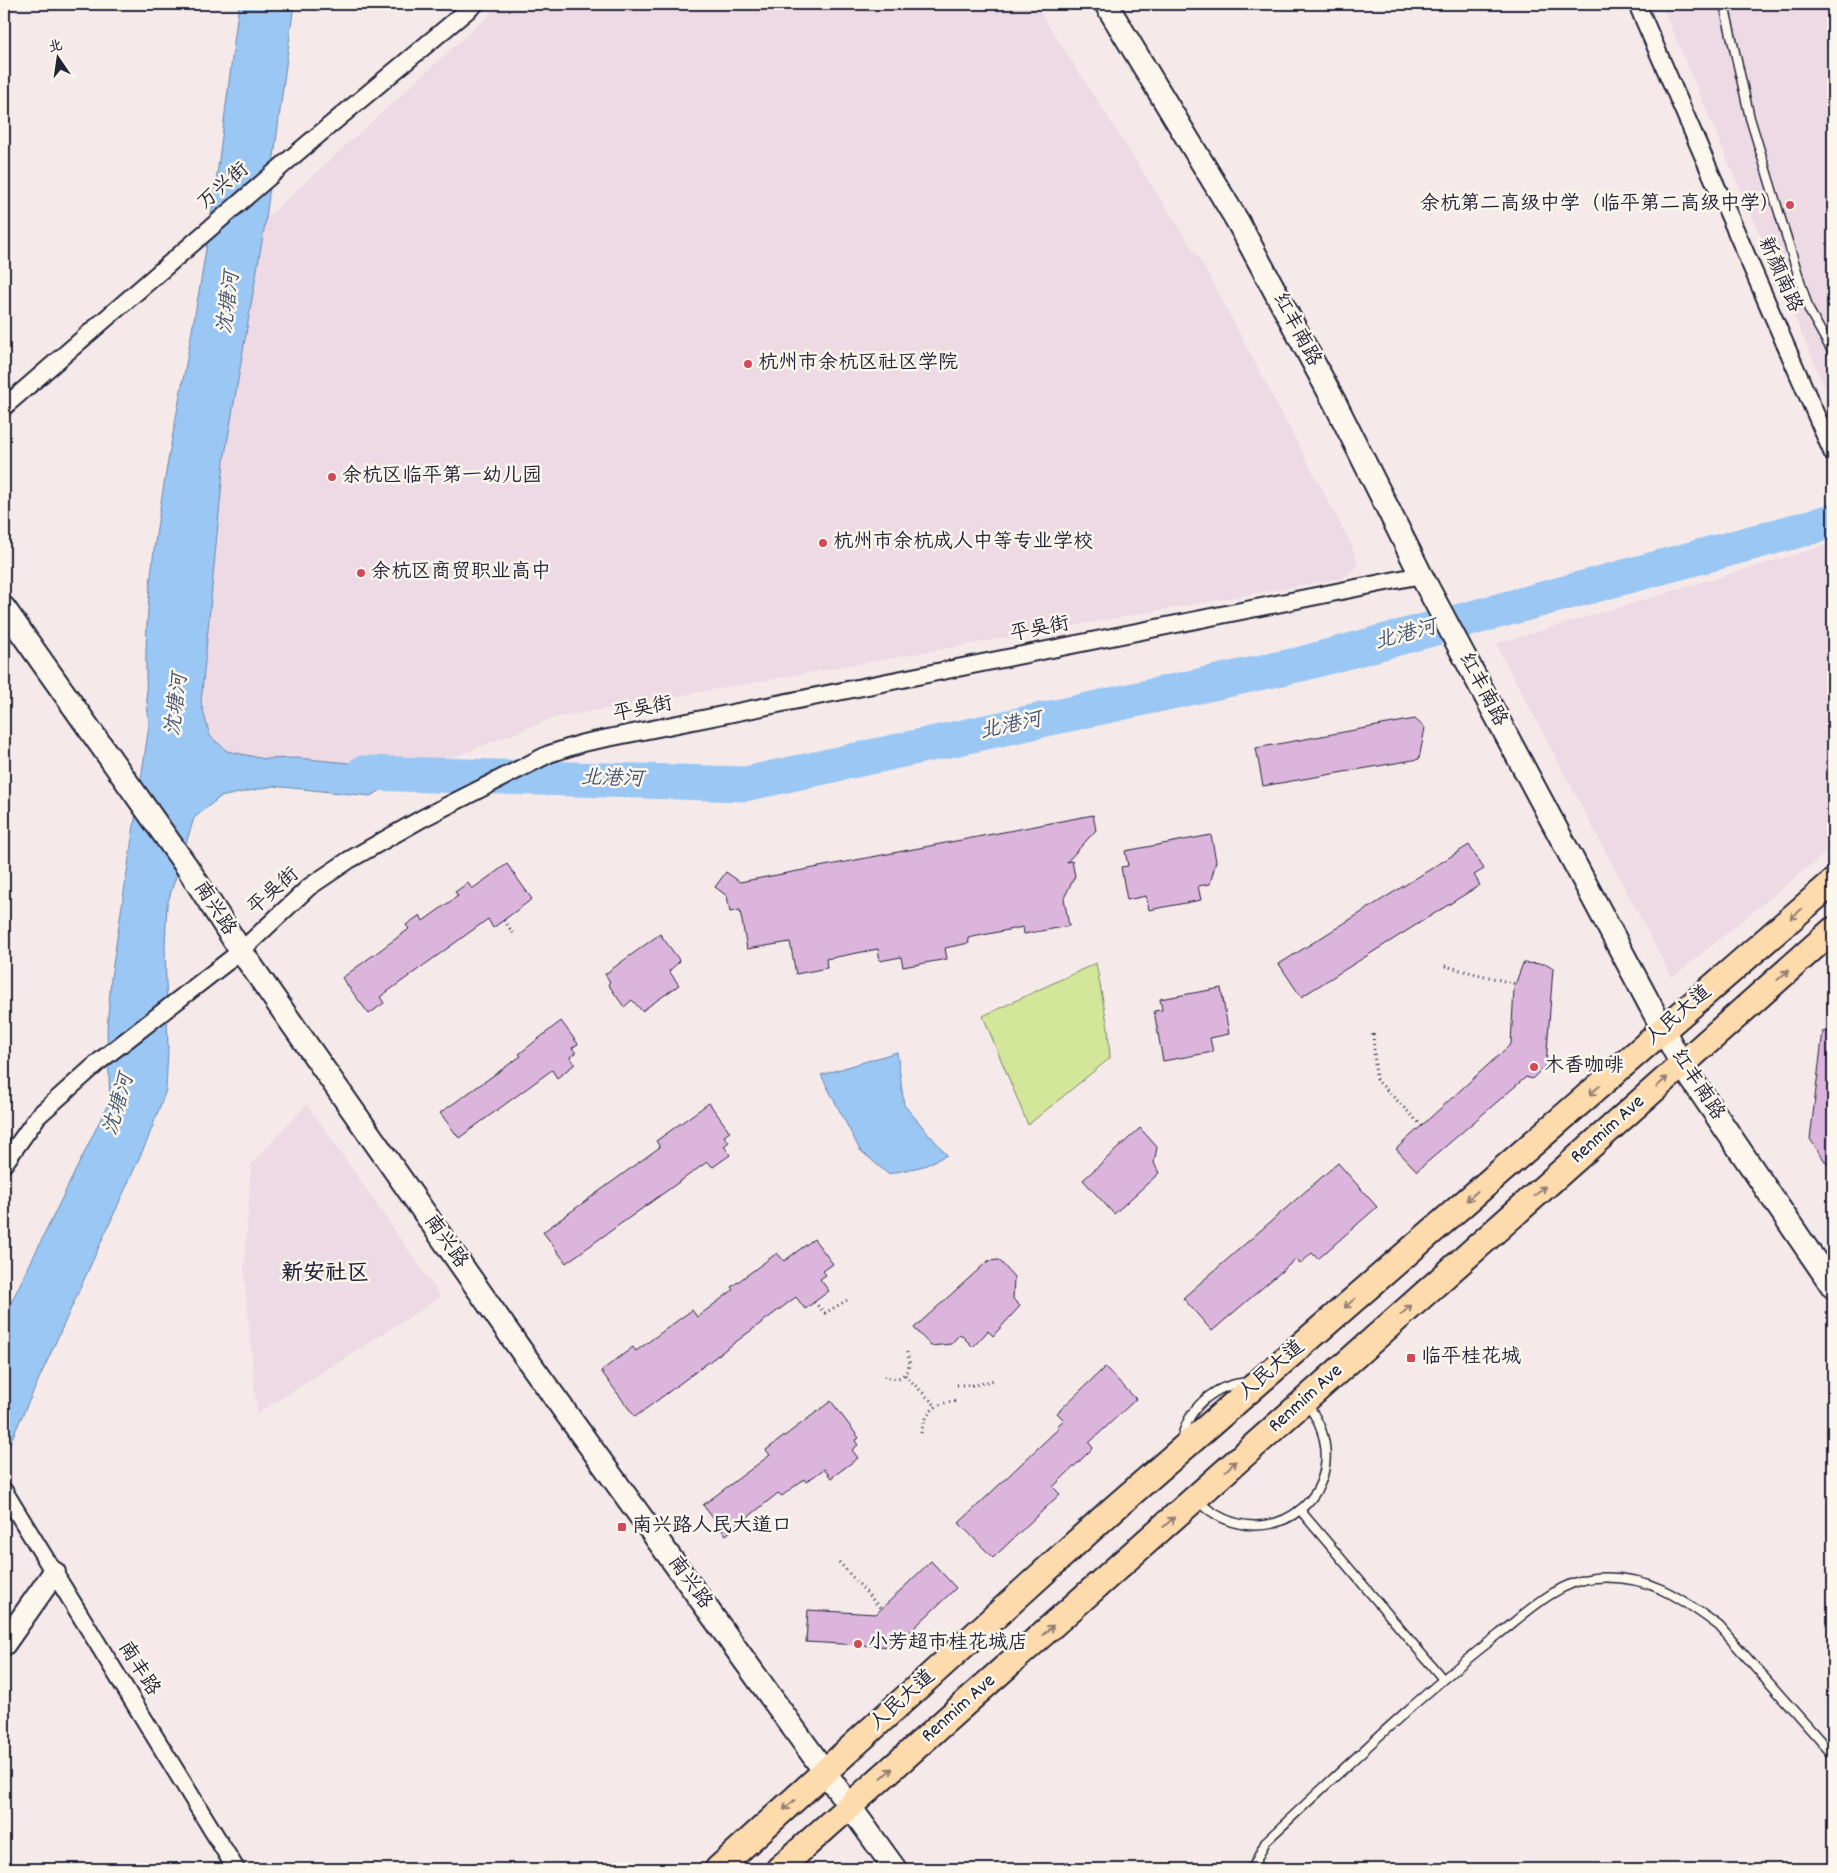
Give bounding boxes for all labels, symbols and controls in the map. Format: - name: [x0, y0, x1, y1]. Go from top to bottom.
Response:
- north arrow: [32, 32, 82, 82]
- text: 北: [46, 36, 65, 59]
- street label: 万兴街: [192, 157, 256, 217]
- place label: 余杭第二高级中学（临平第二高级中学）: [1420, 191, 1780, 219]
- marker: 余杭第二高级中学（临平第二高级中学）: [1784, 199, 1796, 211]
- street label: 新颜南路: [1750, 233, 1808, 318]
- water label: 沈塘河: [211, 267, 249, 336]
- street label: 红丰南路: [1265, 288, 1328, 373]
- place label: 杭州市余杭区社区学院: [758, 350, 958, 378]
- marker: 杭州市余杭区社区学院: [742, 358, 754, 370]
- place label: 余杭区临平第一幼儿园: [342, 463, 542, 491]
- marker: 余杭区临平第一幼儿园: [326, 471, 338, 483]
- place label: 杭州市余杭成人中等专业学校: [833, 529, 1093, 557]
- marker: 杭州市余杭成人中等专业学校: [817, 537, 829, 549]
- place label: 余杭区商贸职业高中: [371, 559, 551, 587]
- marker: 余杭区商贸职业高中: [355, 567, 367, 579]
- street label: 平吴街: [1008, 611, 1072, 649]
- water label: 北港河: [1372, 613, 1443, 659]
- street label: 红丰南路: [1451, 648, 1514, 733]
- water label: 沈塘河: [159, 669, 197, 738]
- street label: 平吴街: [611, 691, 675, 729]
- water label: 北港河: [977, 705, 1048, 748]
- water label: 北港河: [580, 764, 647, 796]
- street label: 平吴街: [242, 862, 306, 922]
- street label: 南兴路: [186, 876, 243, 943]
- one-way arrow: [1790, 908, 1803, 920]
- one-way arrow: [1777, 969, 1790, 980]
- street label: 人民大道: [1640, 979, 1718, 1053]
- street label: 红丰南路: [1663, 1044, 1731, 1127]
- place label: 木香咖啡: [1544, 1053, 1624, 1081]
- marker: 木香咖啡: [1528, 1061, 1540, 1073]
- water label: 沈塘河: [97, 1068, 144, 1139]
- one-way arrow: [1655, 1077, 1668, 1088]
- one-way arrow: [1588, 1084, 1601, 1095]
- street label: Renmim Ave: [1565, 1089, 1652, 1171]
- one-way arrow: [1534, 1185, 1547, 1196]
- one-way arrow: [1466, 1191, 1479, 1202]
- street label: 南兴路: [416, 1209, 474, 1275]
- district label: 新安社区: [281, 1259, 369, 1290]
- one-way arrow: [1343, 1297, 1356, 1309]
- one-way arrow: [1399, 1304, 1412, 1316]
- street label: 人民大道: [1233, 1334, 1311, 1408]
- place label: 临平桂花城: [1421, 1344, 1521, 1372]
- marker: 临平桂花城: [1405, 1352, 1417, 1364]
- street label: Renmim Ave: [1263, 1358, 1350, 1440]
- one-way arrow: [1225, 1460, 1238, 1472]
- place label: 南兴路人民大道口: [632, 1513, 792, 1541]
- one-way arrow: [1162, 1516, 1175, 1527]
- marker: 南兴路人民大道口: [616, 1521, 628, 1533]
- street label: 南兴路: [660, 1551, 719, 1616]
- one-way arrow: [1041, 1624, 1054, 1636]
- place label: 小芳超市桂花城店: [868, 1630, 1028, 1658]
- street label: 南丰路: [110, 1636, 166, 1703]
- marker: 小芳超市桂花城店: [852, 1638, 864, 1650]
- street label: 人民大道: [864, 1664, 942, 1738]
- street label: Renmim Ave: [916, 1668, 1003, 1750]
- one-way arrow: [881, 1767, 894, 1779]
- one-way arrow: [782, 1799, 795, 1811]

